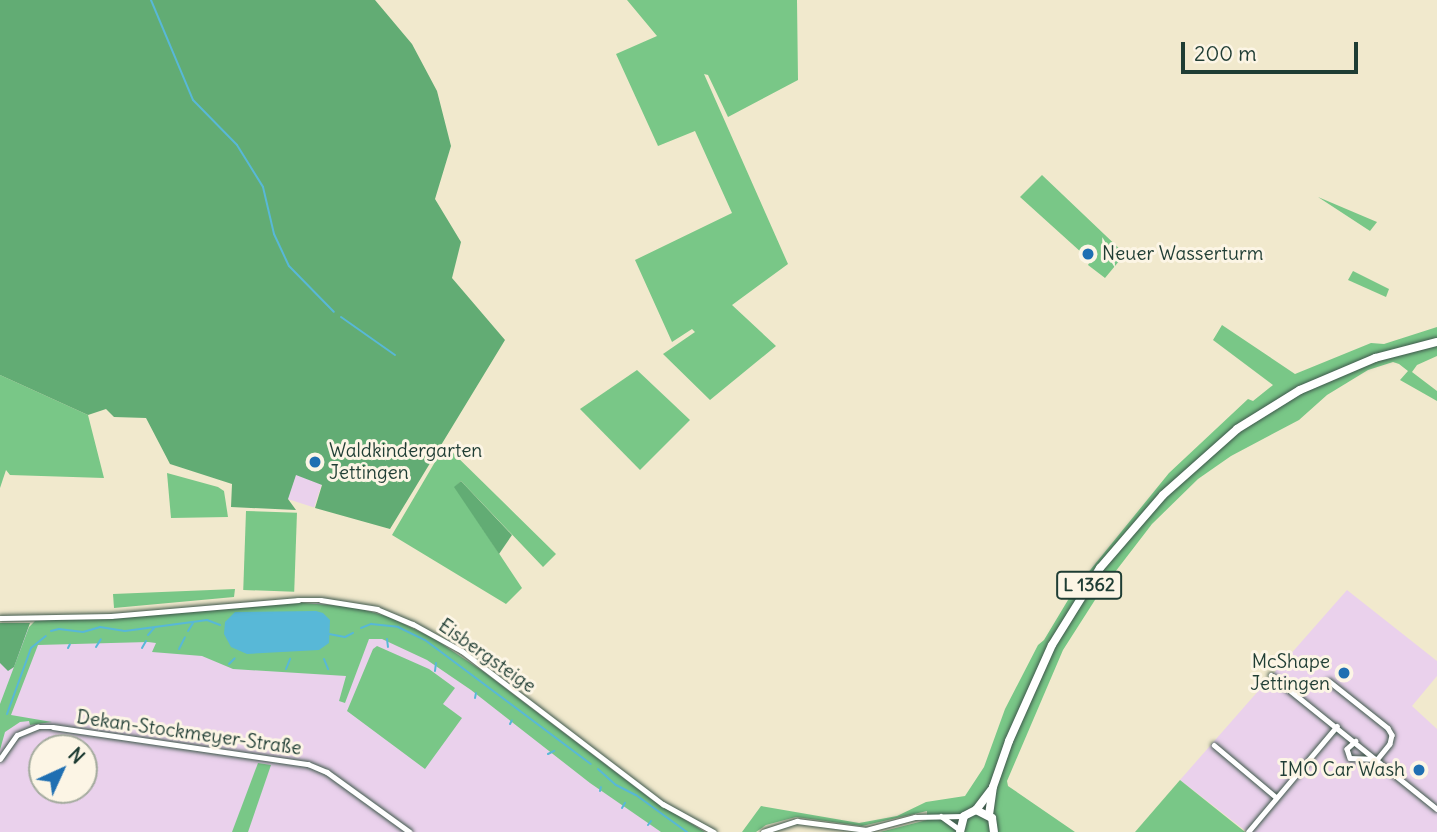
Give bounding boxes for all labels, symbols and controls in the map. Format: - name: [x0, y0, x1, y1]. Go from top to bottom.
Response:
- scale bar: [1185, 28, 1362, 72]
- text: 200 m: [1194, 40, 1257, 67]
- place label: Neuer Wasserturm: [1102, 243, 1263, 265]
- marker: Neuer Wasserturm: [1080, 246, 1096, 262]
- place label: Waldkindergarten Jettingen: [329, 440, 482, 484]
- marker: Waldkindergarten Jettingen: [307, 454, 323, 470]
- road number: L 1362: [1056, 570, 1122, 600]
- street label: Eisbergsteige: [434, 614, 540, 698]
- place label: McShape Jettingen: [1250, 651, 1330, 695]
- marker: McShape Jettingen: [1336, 665, 1352, 681]
- street label: Dekan-Stockmeyer-Straße: [75, 706, 303, 760]
- north arrow: [28, 734, 98, 804]
- text: N: [63, 742, 90, 769]
- place label: IMO Car Wash: [1279, 759, 1405, 781]
- marker: IMO Car Wash: [1411, 762, 1427, 778]

